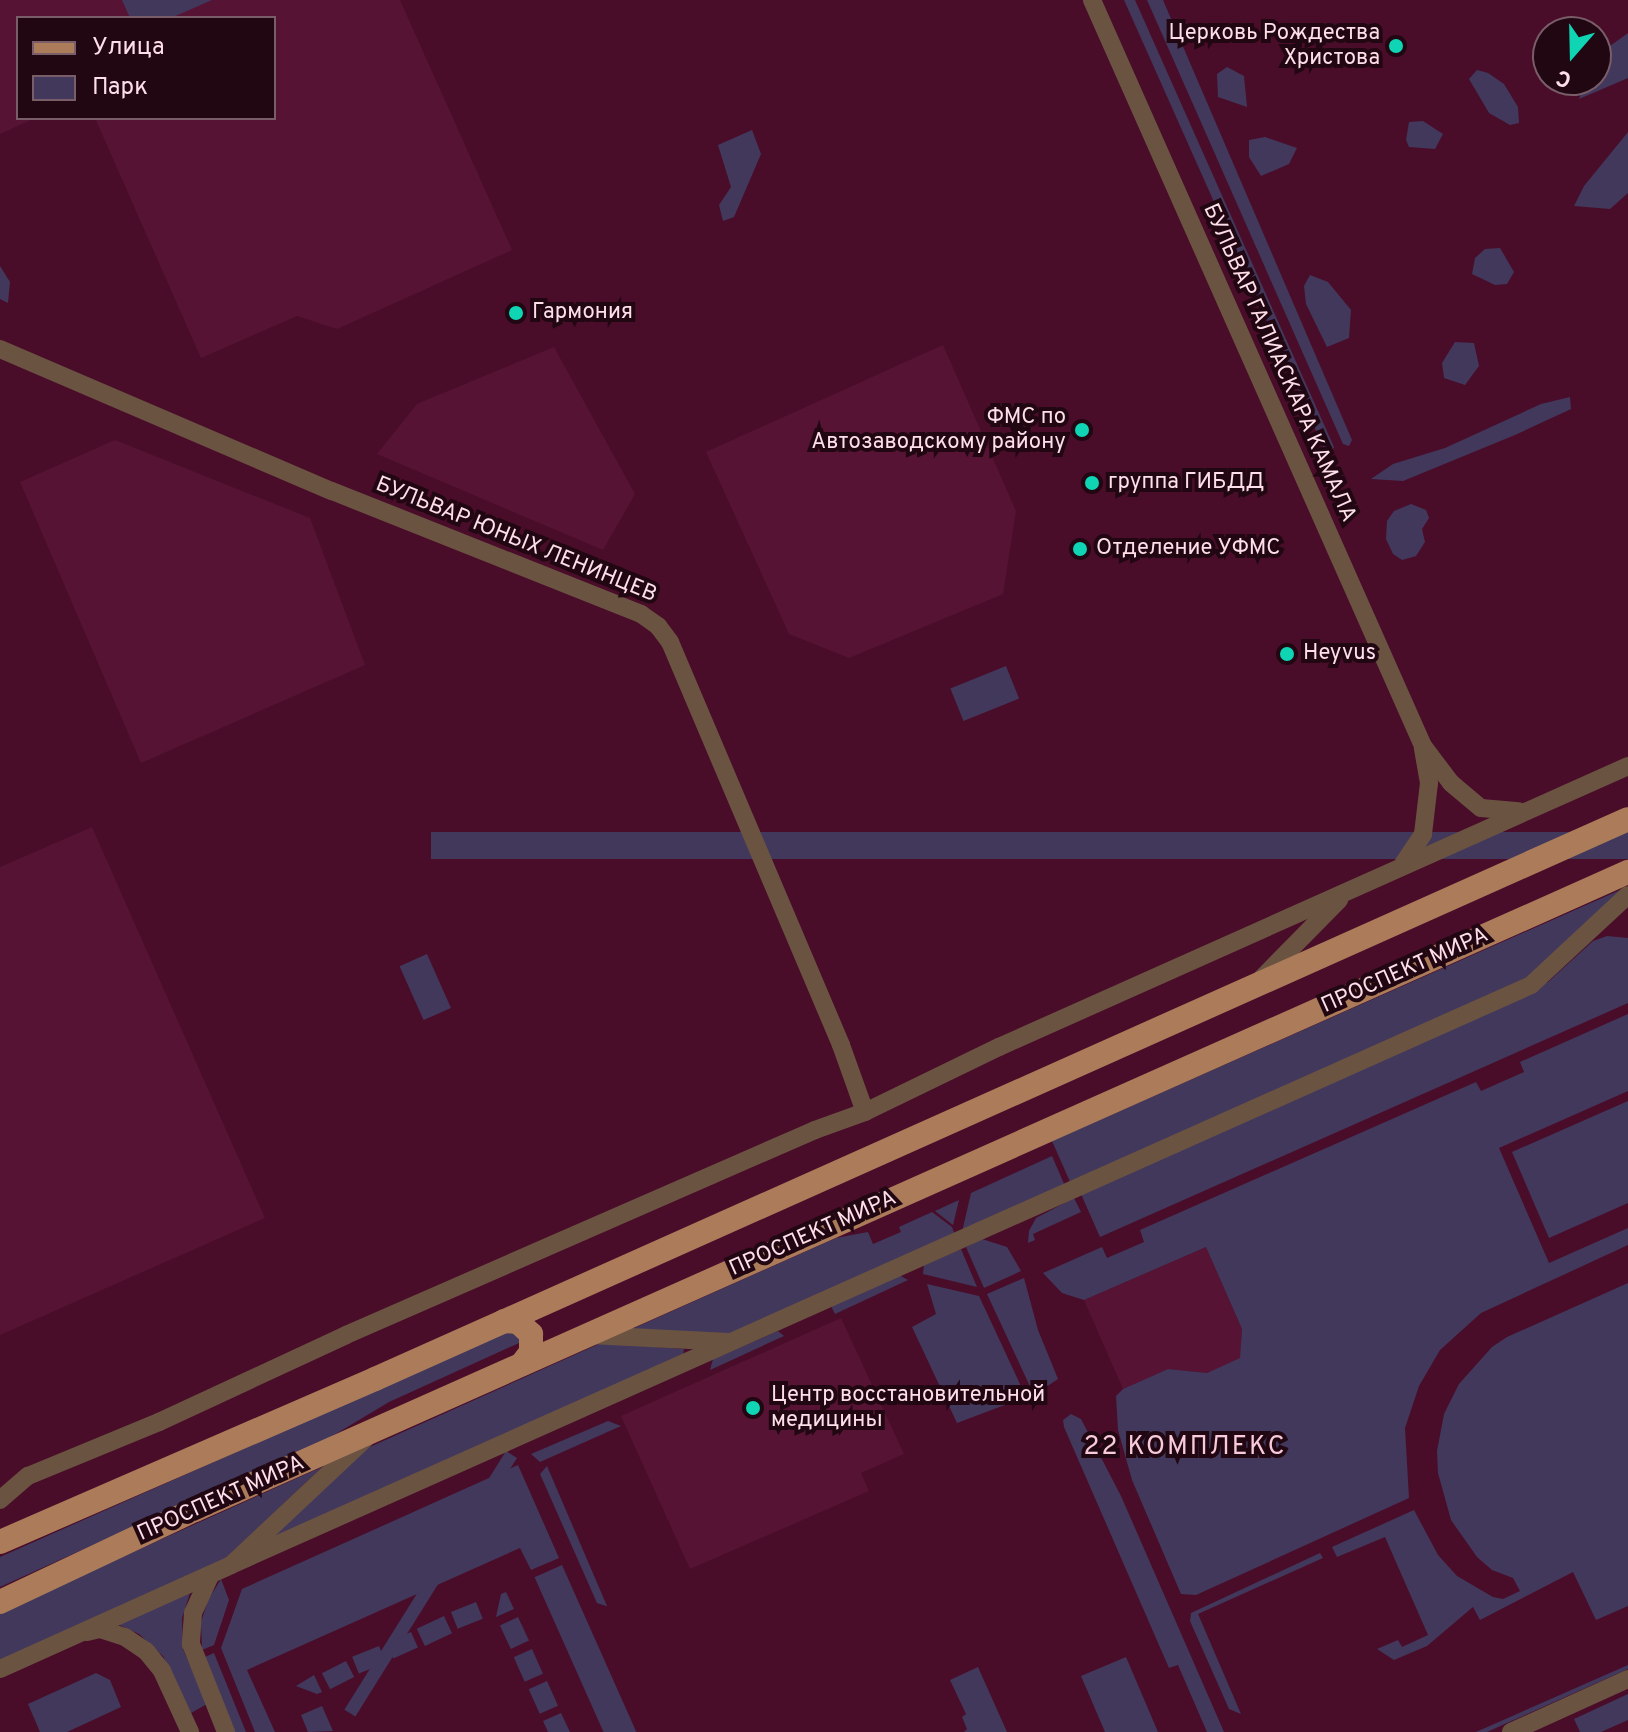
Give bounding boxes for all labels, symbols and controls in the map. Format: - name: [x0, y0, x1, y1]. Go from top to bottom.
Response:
- legend: [16, 16, 276, 120]
- north arrow: [1532, 16, 1612, 96]
- place label: Церковь Рождества Христова: [1169, 20, 1380, 72]
- text: Улица: [92, 33, 165, 63]
- marker: Церковь Рождества Христова: [1387, 37, 1405, 55]
- text: С: [1553, 62, 1576, 92]
- text: Парк: [92, 73, 148, 103]
- street label: БУЛЬВАР ГАЛИАСКАРА КАМАЛА: [1196, 199, 1362, 527]
- place label: Гармония: [532, 300, 633, 326]
- marker: Гармония: [507, 304, 525, 322]
- place label: ФМС по Автозаводскому району: [811, 404, 1066, 456]
- marker: ФМС по Автозаводскому району: [1073, 421, 1091, 439]
- place label: группа ГИБДД: [1108, 470, 1264, 496]
- street label: БУЛЬВАР ЮНЫХ ЛЕНИНЦЕВ: [372, 471, 660, 609]
- marker: группа ГИБДД: [1083, 474, 1101, 492]
- place label: Отделение УФМС: [1096, 536, 1281, 562]
- marker: Отделение УФМС: [1071, 540, 1089, 558]
- place label: Heyvus: [1303, 641, 1376, 667]
- marker: Heyvus: [1278, 645, 1296, 663]
- street label: ПРОСПЕКТ МИРА: [1317, 922, 1493, 1020]
- street label: ПРОСПЕКТ МИРА: [725, 1185, 901, 1283]
- place label: Центр восстановительной медицины: [771, 1382, 1045, 1434]
- marker: Центр восстановительной медицины: [742, 1397, 764, 1419]
- district label: 22 КОМПЛЕКС: [1084, 1432, 1286, 1464]
- street label: ПРОСПЕКТ МИРА: [133, 1450, 309, 1548]

